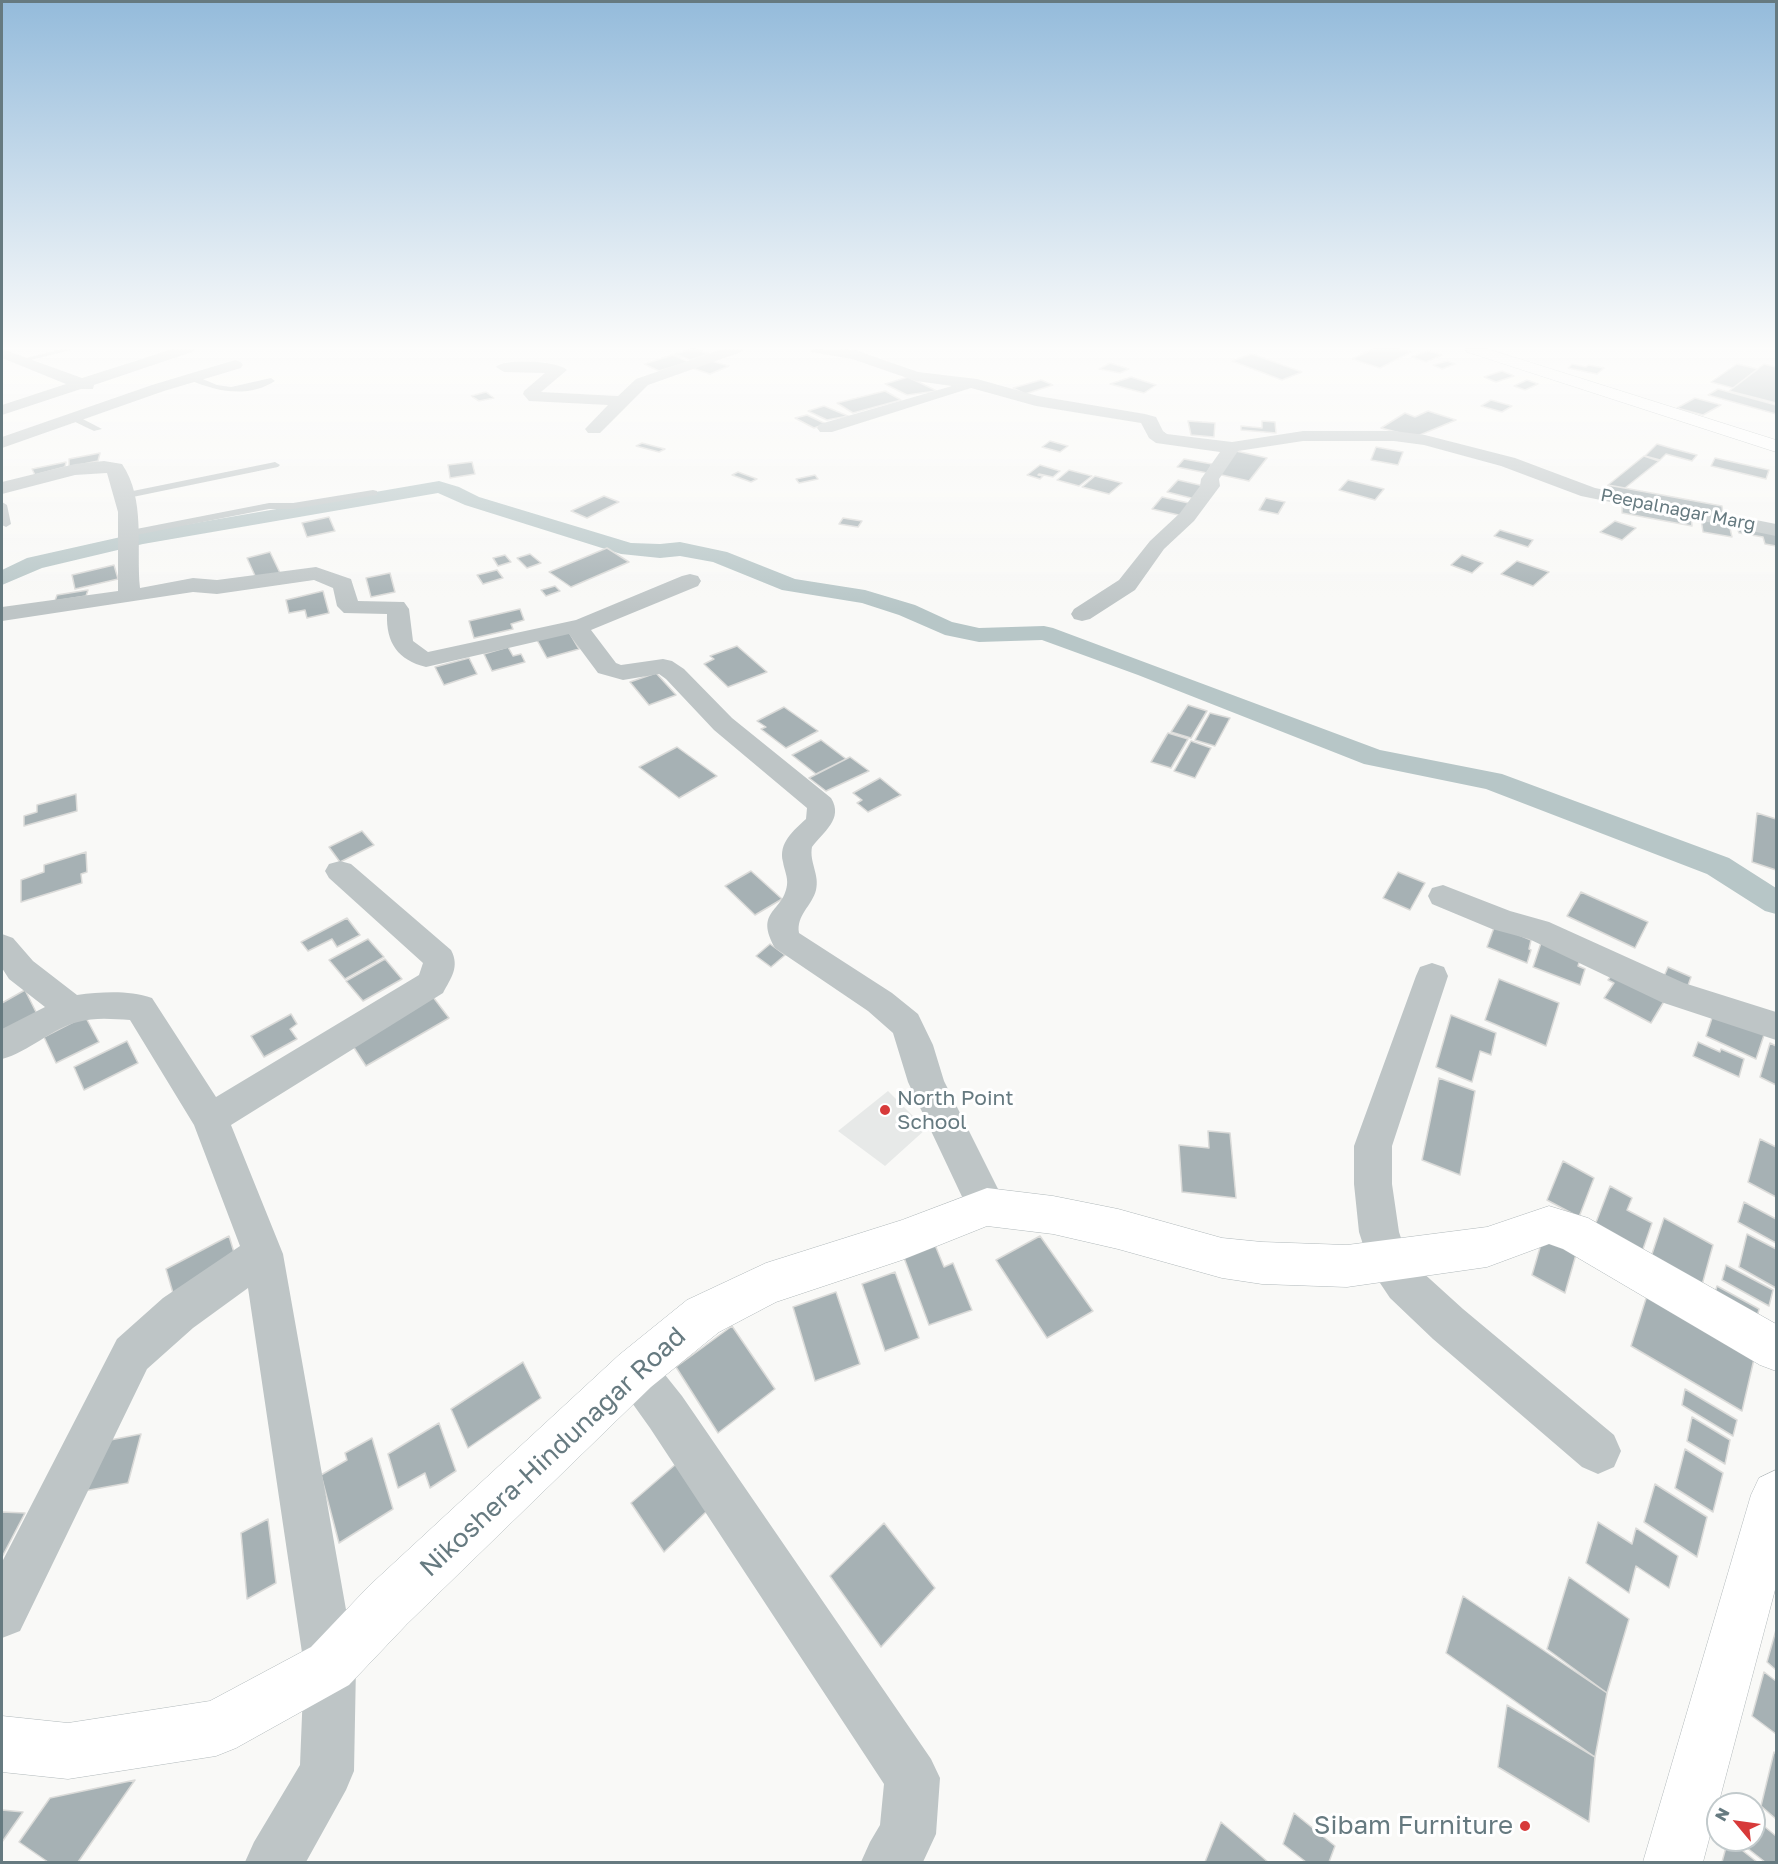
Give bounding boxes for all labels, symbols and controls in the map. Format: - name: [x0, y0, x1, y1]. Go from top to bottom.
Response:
- street label: Peepalnagar Marg: [1599, 484, 1757, 536]
- place label: North Point School: [897, 1085, 1014, 1135]
- marker: North Point School: [878, 1103, 892, 1117]
- street label: Nikoshera-Hindunagar Road: [414, 1321, 692, 1583]
- north arrow: [1706, 1792, 1766, 1852]
- text: N: [1710, 1804, 1734, 1824]
- place label: Sibam Furniture: [1314, 1810, 1513, 1842]
- marker: Sibam Furniture: [1518, 1819, 1532, 1833]

